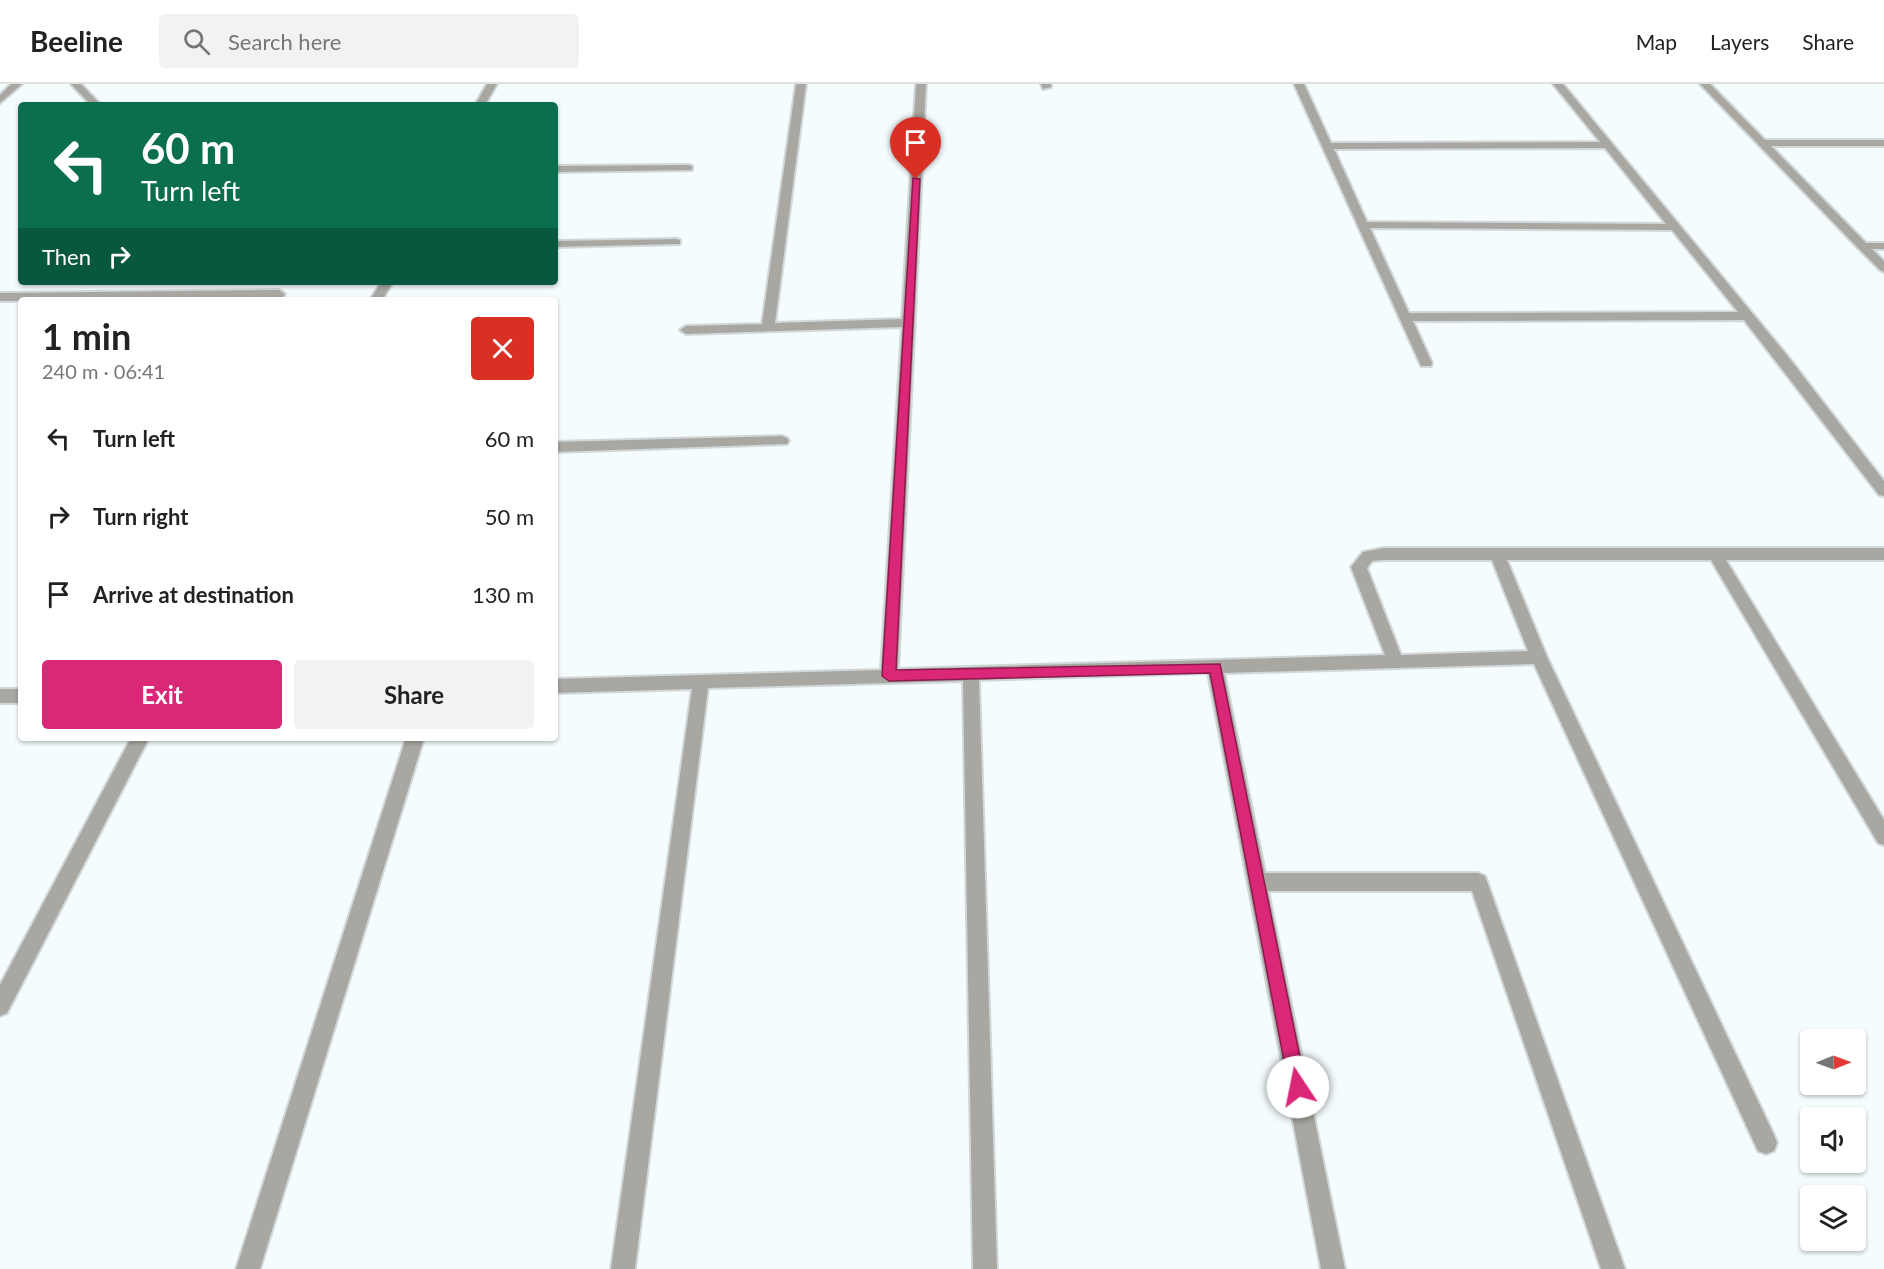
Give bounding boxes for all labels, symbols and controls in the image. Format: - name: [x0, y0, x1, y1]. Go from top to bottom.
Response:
- search box: [159, 14, 579, 68]
- text: Beeline: [30, 24, 123, 58]
- icon: search: [180, 25, 213, 58]
- text: Search here: [228, 28, 341, 55]
- text: Map: [1636, 29, 1677, 54]
- text: Layers: [1710, 29, 1769, 54]
- text: Share: [1802, 29, 1854, 54]
- pin: [890, 117, 941, 179]
- text: 60 m: [141, 123, 235, 173]
- icon: left: [42, 126, 120, 204]
- icon: arrive: [899, 126, 932, 159]
- text: Turn left: [141, 174, 240, 207]
- icon: right: [103, 240, 136, 273]
- text: Then: [42, 243, 91, 270]
- text: 1 min: [42, 314, 131, 358]
- button: close: [471, 317, 534, 380]
- text: 240 m · 06:41: [42, 359, 165, 383]
- icon: left: [42, 422, 75, 455]
- text: Turn left: [93, 425, 175, 452]
- text: 60 m: [485, 425, 534, 452]
- icon: right: [42, 500, 75, 533]
- text: Turn right: [93, 503, 188, 530]
- text: 50 m: [485, 503, 534, 530]
- icon: arrive: [42, 578, 75, 611]
- text: Arrive at destination: [93, 581, 294, 608]
- text: 130 m: [472, 581, 534, 608]
- button: Exit: [42, 660, 282, 729]
- button: Share: [294, 660, 534, 729]
- north arrow: [1800, 1029, 1866, 1095]
- map controls: [1800, 1029, 1866, 1251]
- position arrow: [1266, 1055, 1330, 1119]
- button: sound: [1800, 1107, 1866, 1173]
- button: layers: [1800, 1185, 1866, 1251]

